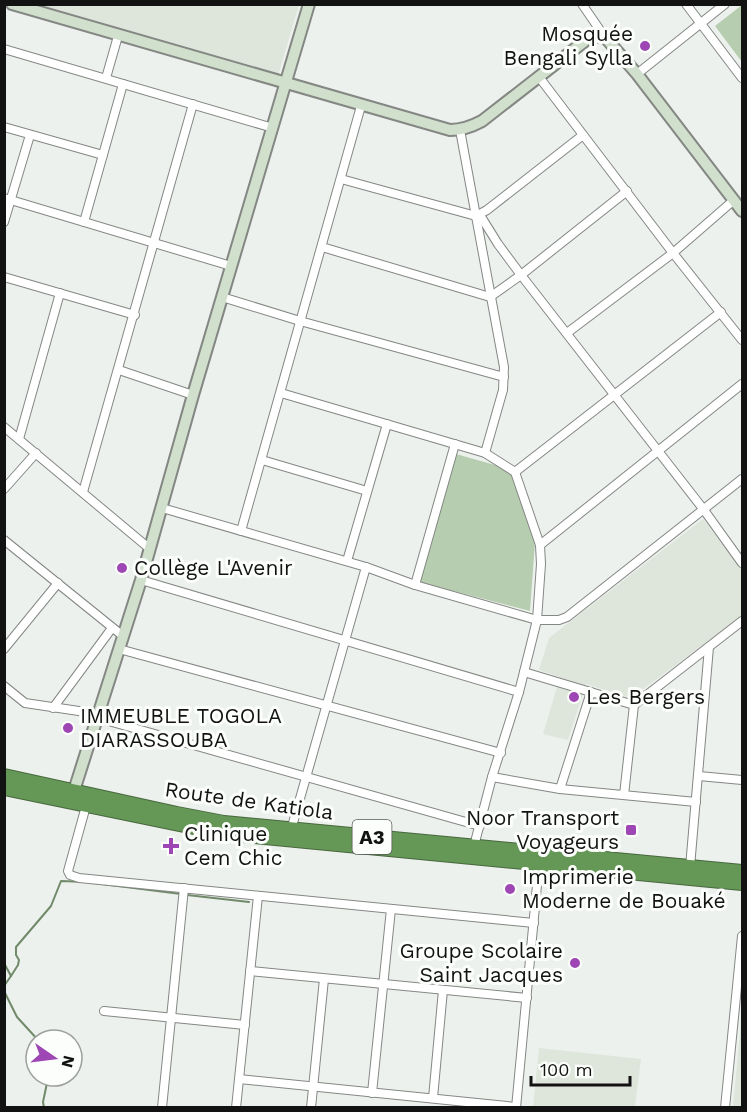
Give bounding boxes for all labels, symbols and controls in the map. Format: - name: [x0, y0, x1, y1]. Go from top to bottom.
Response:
- place label: Mosquée Bengali Sylla: [503, 21, 633, 70]
- marker: Mosquée Bengali Sylla: [638, 39, 652, 53]
- place label: Collège L'Avenir: [134, 555, 293, 580]
- marker: Collège L'Avenir: [115, 561, 129, 575]
- place label: Les Bergers: [586, 684, 705, 709]
- marker: Les Bergers: [567, 690, 581, 704]
- place label: IMMEUBLE TOGOLA DIARASSOUBA: [80, 703, 282, 752]
- marker: IMMEUBLE TOGOLA DIARASSOUBA: [61, 721, 75, 735]
- street label: Route de Katiola: [163, 776, 335, 825]
- place label: Noor Transport Voyageurs: [466, 805, 619, 854]
- road number: A3: [352, 820, 392, 854]
- place label: Clinique Cem Chic: [184, 821, 282, 870]
- marker: Noor Transport Voyageurs: [624, 823, 638, 837]
- marker: Clinique Cem Chic: [162, 837, 180, 855]
- place label: Imprimerie Moderne de Bouaké: [522, 864, 726, 913]
- marker: Imprimerie Moderne de Bouaké: [503, 882, 517, 896]
- place label: Groupe Scolaire Saint Jacques: [399, 938, 563, 987]
- marker: Groupe Scolaire Saint Jacques: [568, 956, 582, 970]
- north arrow: [24, 1028, 84, 1088]
- scale bar: [531, 1049, 630, 1087]
- text: N: [57, 1053, 79, 1070]
- text: 100 m: [540, 1059, 593, 1080]

